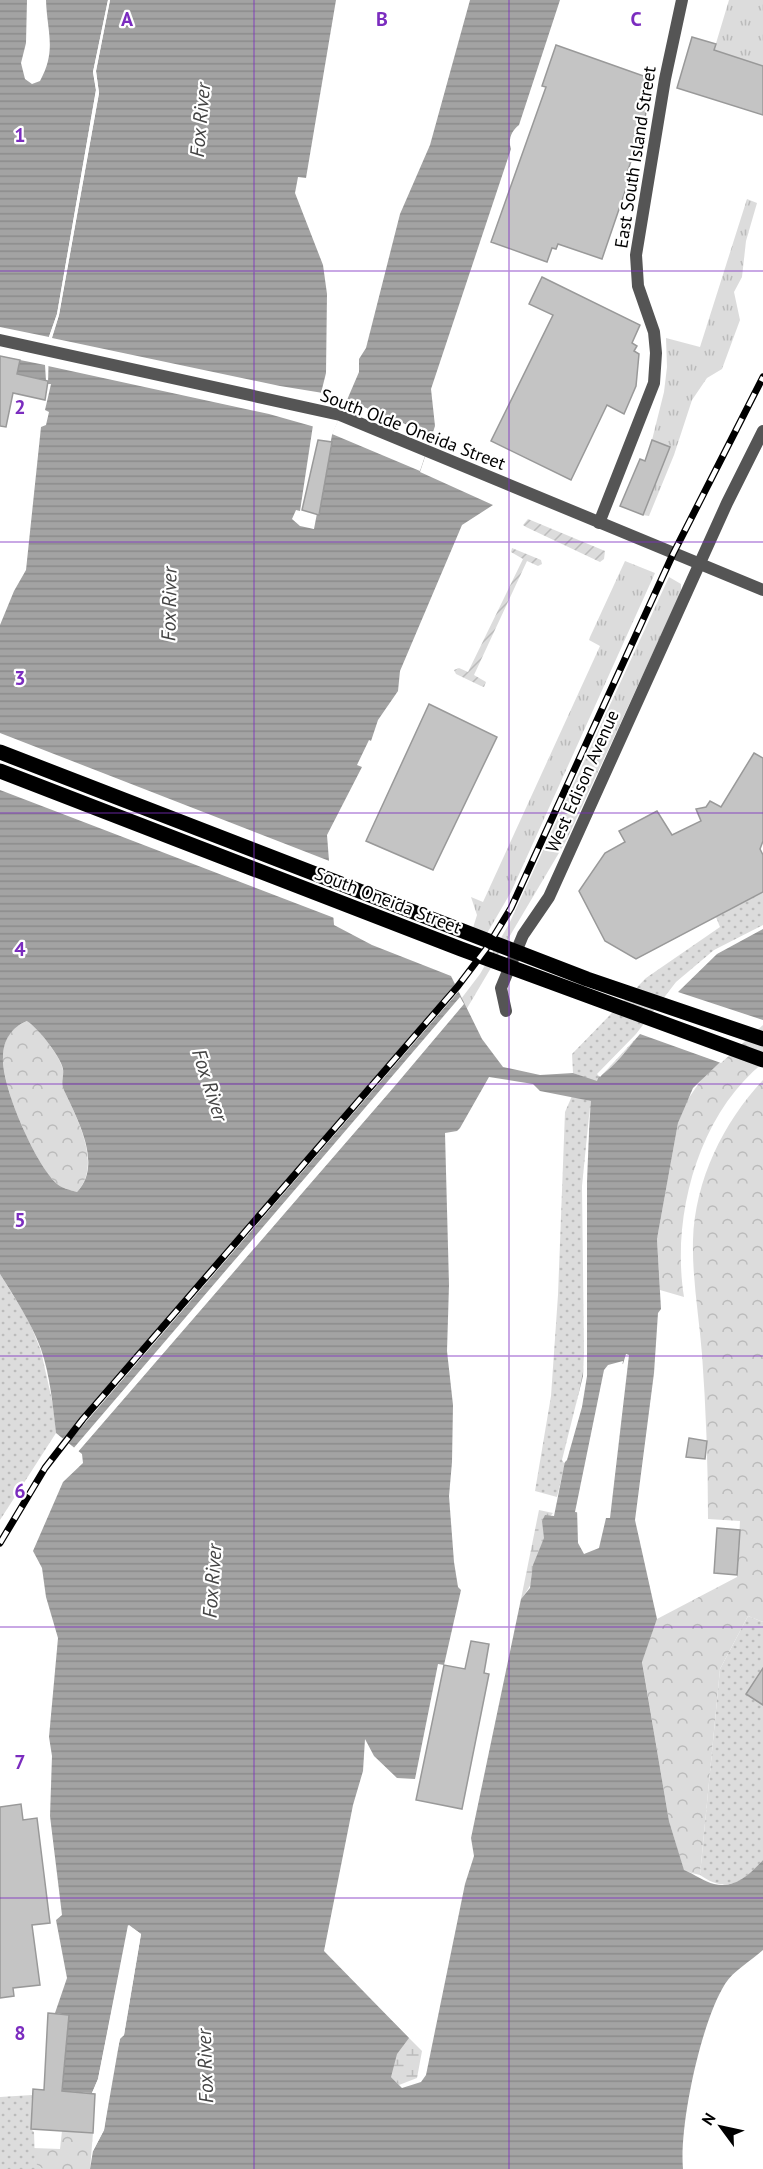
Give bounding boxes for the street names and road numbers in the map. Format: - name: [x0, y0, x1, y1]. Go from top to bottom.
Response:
- street label: East South Island Street: [609, 64, 661, 250]
- street label: South Olde Oneida Street: [317, 383, 509, 475]
- street label: West Edison Avenue: [540, 706, 624, 856]
- street label: South Oneida Street: [311, 861, 465, 939]

